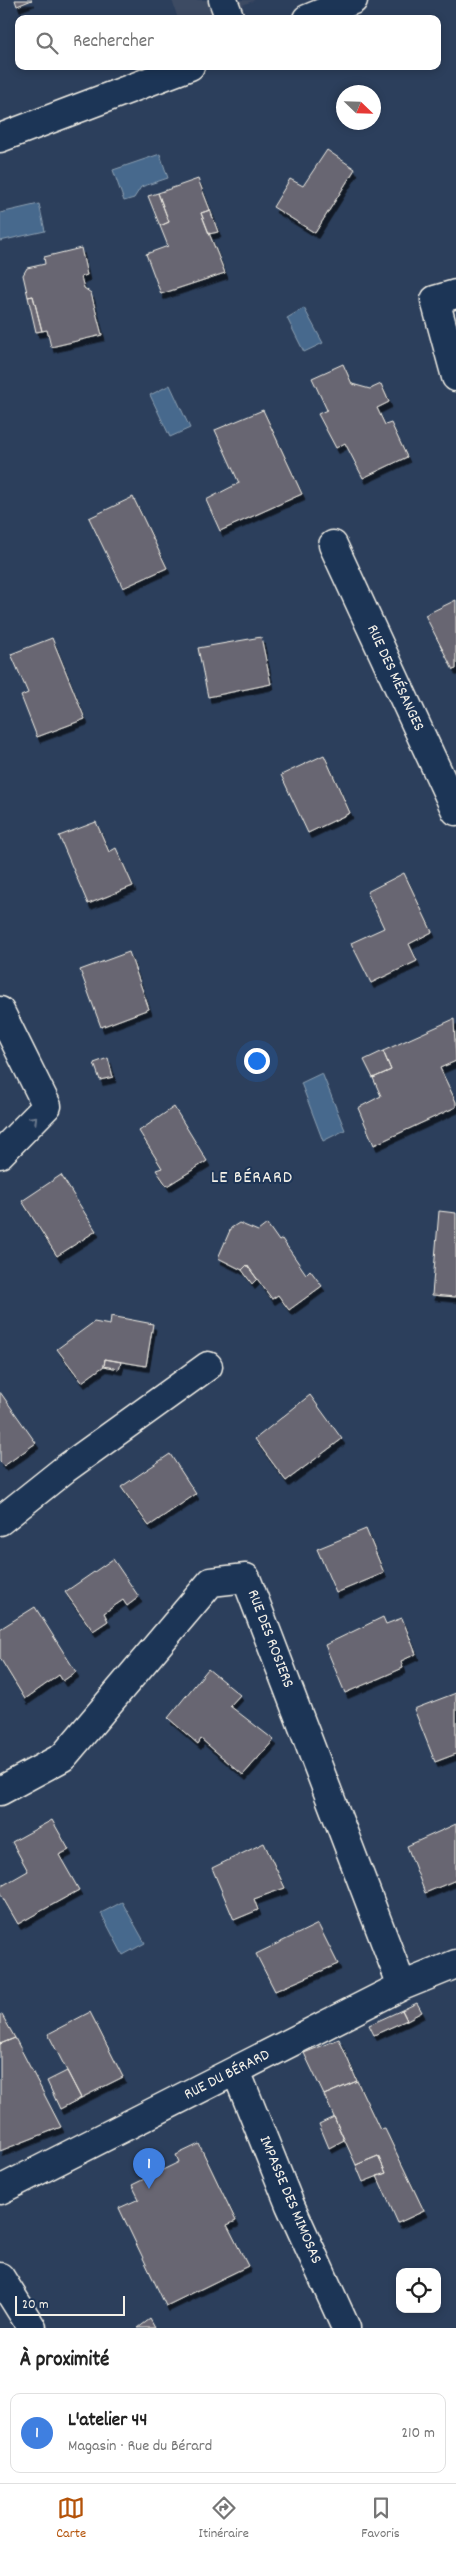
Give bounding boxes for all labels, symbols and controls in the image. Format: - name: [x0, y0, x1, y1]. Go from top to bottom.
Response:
- search box: [15, 15, 441, 70]
- icon: search: [33, 29, 61, 57]
- text: Rechercher: [73, 29, 154, 56]
- north arrow: [336, 85, 381, 130]
- street label: RUE DES MÉSANGES: [360, 621, 430, 735]
- your location: [244, 1048, 270, 1074]
- one-way arrow: [29, 1116, 38, 1125]
- district label: LE BÉRARD: [211, 1166, 293, 1191]
- street label: RUE DES ROSIERS: [241, 1586, 299, 1692]
- street label: RUE DU BÉRARD: [180, 2044, 274, 2106]
- street label: IMPASSE DES MIMOSAS: [253, 2132, 327, 2268]
- pin: 1: [133, 2148, 165, 2189]
- map controls: [396, 2268, 441, 2313]
- button: locate: [396, 2268, 441, 2313]
- scale bar: [15, 2293, 125, 2316]
- text: 20 m: [22, 2295, 49, 2315]
- text: À proximité: [20, 2346, 109, 2376]
- text: L'atelier 44: [68, 2408, 147, 2435]
- text: 1: [35, 2422, 39, 2445]
- text: 210 m: [401, 2422, 435, 2445]
- text: Magasin · Rue du Bérard: [68, 2435, 212, 2458]
- tab: Carte: [56, 2494, 86, 2544]
- tab: Itinéraire: [199, 2494, 249, 2544]
- tab: Favoris: [361, 2494, 400, 2544]

